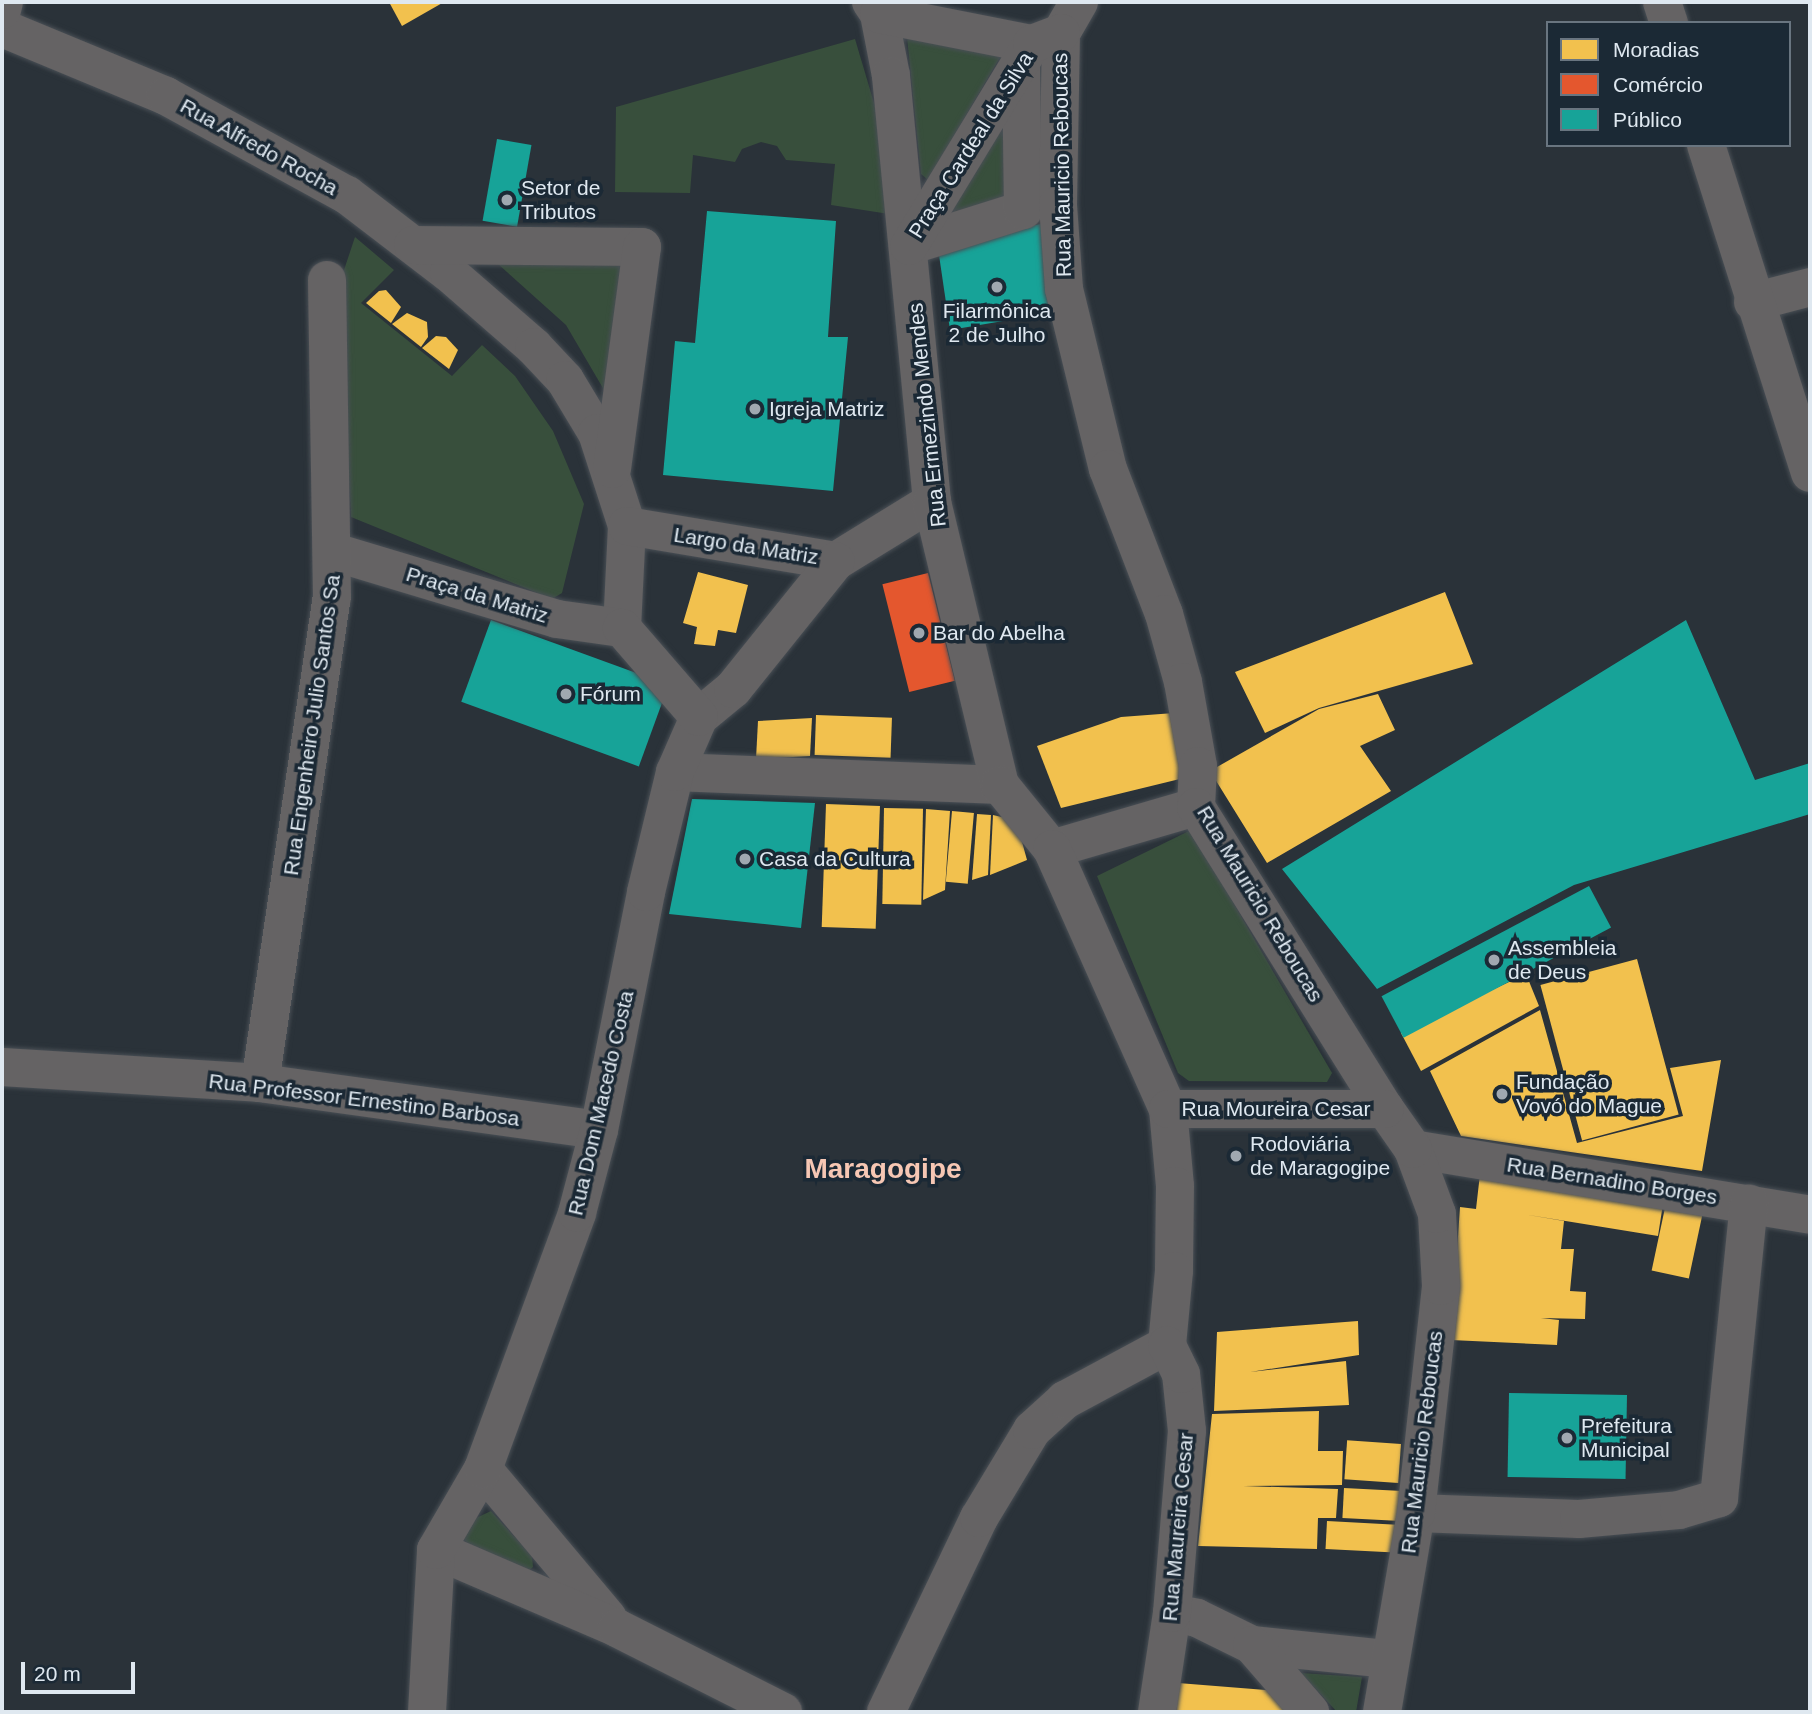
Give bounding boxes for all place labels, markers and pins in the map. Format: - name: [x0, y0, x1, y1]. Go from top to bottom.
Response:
- place label: Setor de Tributos: [521, 175, 600, 225]
- marker: Setor de Tributos: [499, 192, 515, 208]
- marker: Filarmônica 2 de Julho: [989, 279, 1005, 295]
- place label: Filarmônica 2 de Julho: [943, 298, 1051, 348]
- place label: Igreja Matriz: [769, 396, 885, 422]
- marker: Igreja Matriz: [747, 401, 763, 417]
- place label: Bar do Abelha: [933, 620, 1066, 646]
- marker: Bar do Abelha: [911, 625, 927, 641]
- place label: Fórum: [580, 681, 641, 707]
- marker: Fórum: [558, 686, 574, 702]
- place label: Casa da Cultura: [759, 846, 911, 872]
- marker: Casa da Cultura: [737, 851, 753, 867]
- place label: Assembleia de Deus: [1508, 935, 1617, 985]
- marker: Assembleia de Deus: [1486, 952, 1502, 968]
- place label: Fundação Vovó do Mague: [1516, 1069, 1662, 1119]
- marker: Fundação Vovó do Mague: [1494, 1086, 1510, 1102]
- place label: Rodoviária de Maragogipe: [1250, 1131, 1390, 1181]
- marker: Rodoviária de Maragogipe: [1228, 1148, 1244, 1164]
- place label: Prefeitura Municipal: [1581, 1413, 1672, 1463]
- marker: Prefeitura Municipal: [1559, 1430, 1575, 1446]

